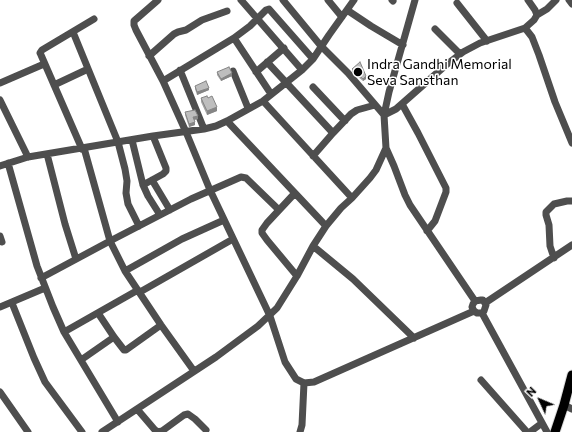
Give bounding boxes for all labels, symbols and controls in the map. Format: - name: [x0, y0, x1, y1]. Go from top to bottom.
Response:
- place label: Indra Gandhi Memorial Seva Sansthan: [367, 56, 512, 88]
- marker: Indra Gandhi Memorial Seva Sansthan: [352, 66, 364, 78]
- north arrow: [520, 380, 560, 420]
- text: N: [523, 384, 539, 399]

